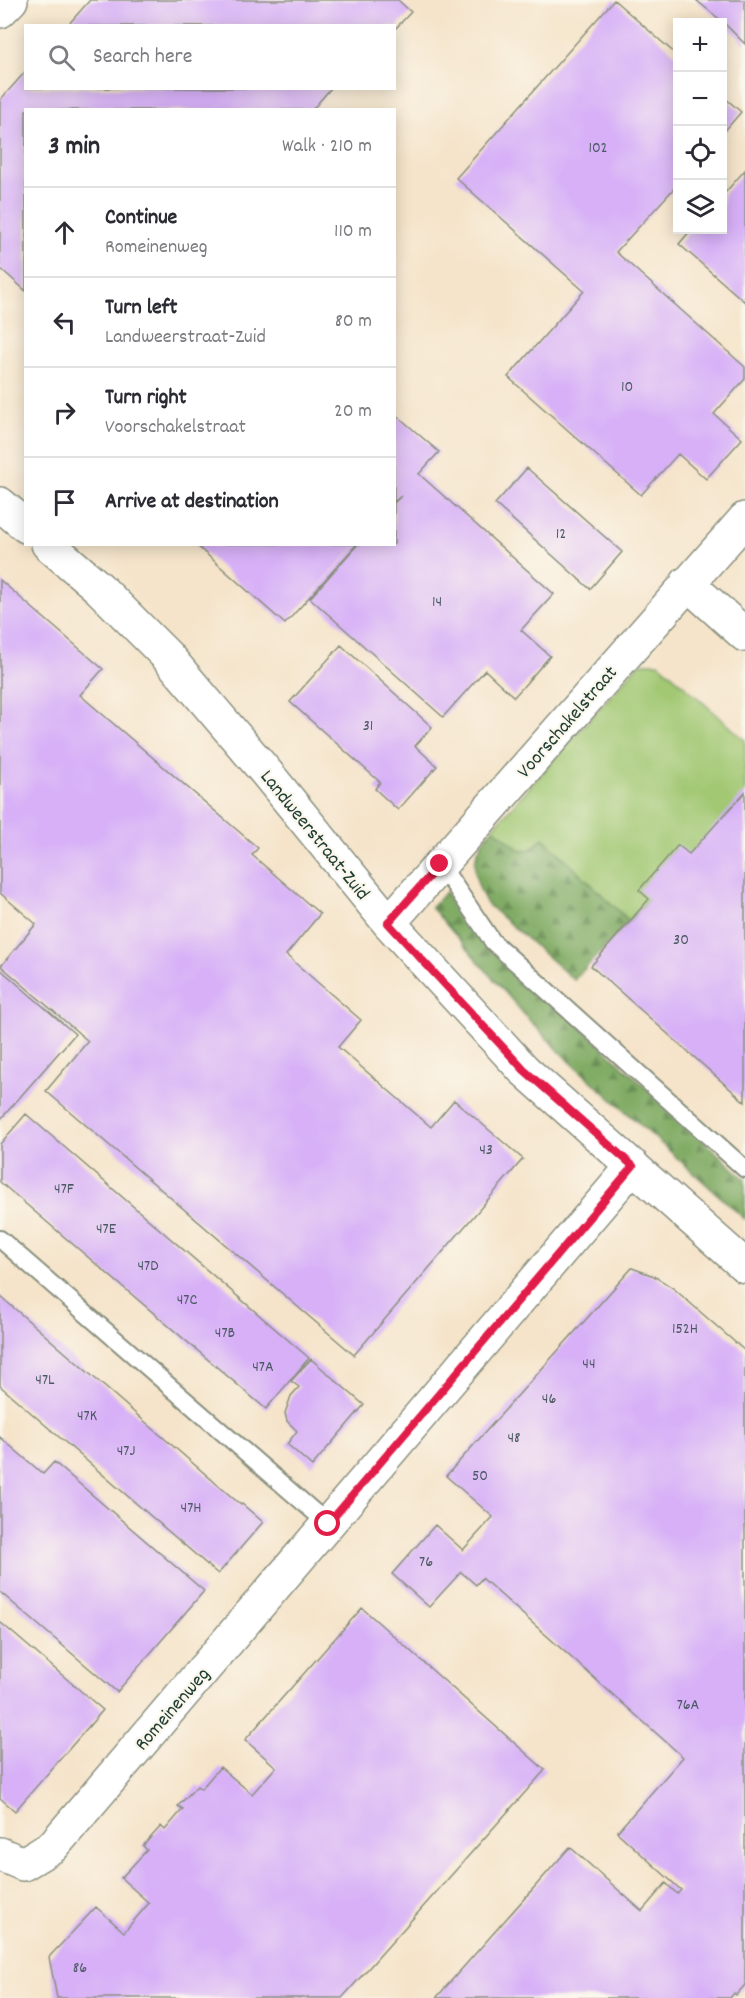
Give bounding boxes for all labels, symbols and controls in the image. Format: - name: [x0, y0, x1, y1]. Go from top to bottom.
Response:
- map controls: [673, 18, 727, 234]
- button: +: [673, 18, 727, 72]
- search box: [24, 24, 396, 90]
- icon: search: [45, 41, 78, 74]
- text: Search here: [93, 42, 192, 73]
- button: −: [673, 72, 727, 126]
- button: locate: [673, 126, 727, 180]
- text: 3 min: [48, 129, 100, 166]
- text: Walk · 210 m: [282, 133, 372, 161]
- house number: 102: [588, 137, 608, 160]
- button: layers: [673, 180, 727, 234]
- text: Continue: [105, 203, 177, 234]
- icon: ahead: [48, 216, 81, 249]
- text: 110 m: [334, 218, 372, 246]
- text: Romeinenweg: [105, 234, 208, 262]
- text: Turn left: [105, 293, 177, 324]
- icon: left: [48, 306, 81, 339]
- text: 80 m: [335, 308, 372, 336]
- text: Landweerstraat-Zuid: [105, 324, 266, 352]
- house number: 10: [621, 376, 633, 399]
- text: Turn right: [105, 383, 187, 414]
- icon: right: [48, 396, 81, 429]
- text: 20 m: [334, 398, 372, 426]
- text: Voorschakelstraat: [105, 414, 246, 442]
- icon: arrive: [48, 486, 81, 519]
- text: Arrive at destination: [105, 487, 279, 518]
- house number: 12: [556, 523, 566, 546]
- house number: 14: [432, 591, 442, 614]
- street label: Voorschakelstraat: [511, 661, 625, 785]
- house number: 31: [363, 715, 373, 738]
- street label: Landweerstraat-Zuid: [252, 765, 375, 907]
- route end: [426, 850, 452, 876]
- house number: 30: [673, 929, 689, 952]
- house number: 43: [479, 1139, 493, 1162]
- house number: 47F: [54, 1178, 74, 1201]
- house number: 47E: [96, 1218, 117, 1241]
- house number: 47D: [137, 1255, 159, 1278]
- house number: 47C: [177, 1289, 197, 1312]
- house number: 152H: [672, 1318, 698, 1341]
- house number: 47B: [215, 1322, 235, 1345]
- house number: 44: [582, 1353, 596, 1376]
- house number: 47A: [252, 1356, 274, 1379]
- house number: 47L: [35, 1369, 55, 1392]
- house number: 46: [542, 1388, 556, 1411]
- house number: 47K: [77, 1405, 97, 1428]
- house number: 48: [507, 1427, 521, 1450]
- house number: 47J: [117, 1440, 135, 1463]
- house number: 50: [472, 1465, 488, 1488]
- house number: 47H: [181, 1497, 201, 1520]
- route start: [314, 1510, 340, 1536]
- house number: 76: [419, 1551, 433, 1574]
- street label: Romeinenweg: [129, 1662, 217, 1758]
- house number: 76A: [677, 1694, 700, 1717]
- house number: 86: [73, 1957, 87, 1980]

